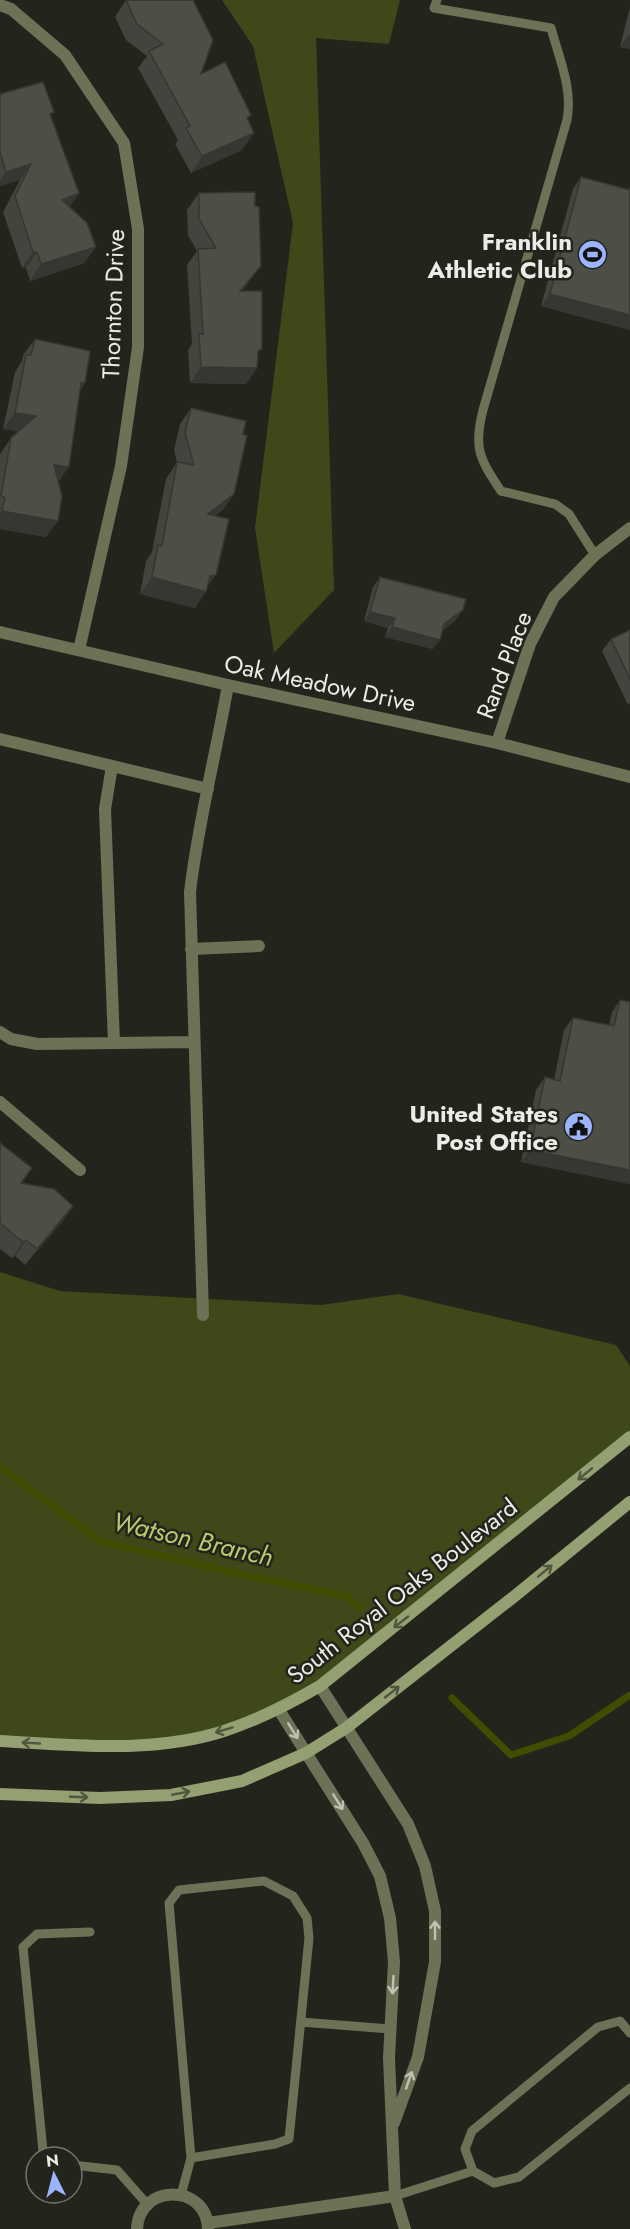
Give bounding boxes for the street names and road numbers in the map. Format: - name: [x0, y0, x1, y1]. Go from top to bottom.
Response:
- street label: Thornton Drive: [93, 229, 133, 379]
- street label: Rand Place: [468, 606, 540, 724]
- street label: Oak Meadow Drive: [221, 646, 419, 720]
- street label: South Royal Oaks Boulevard: [279, 1490, 525, 1692]

